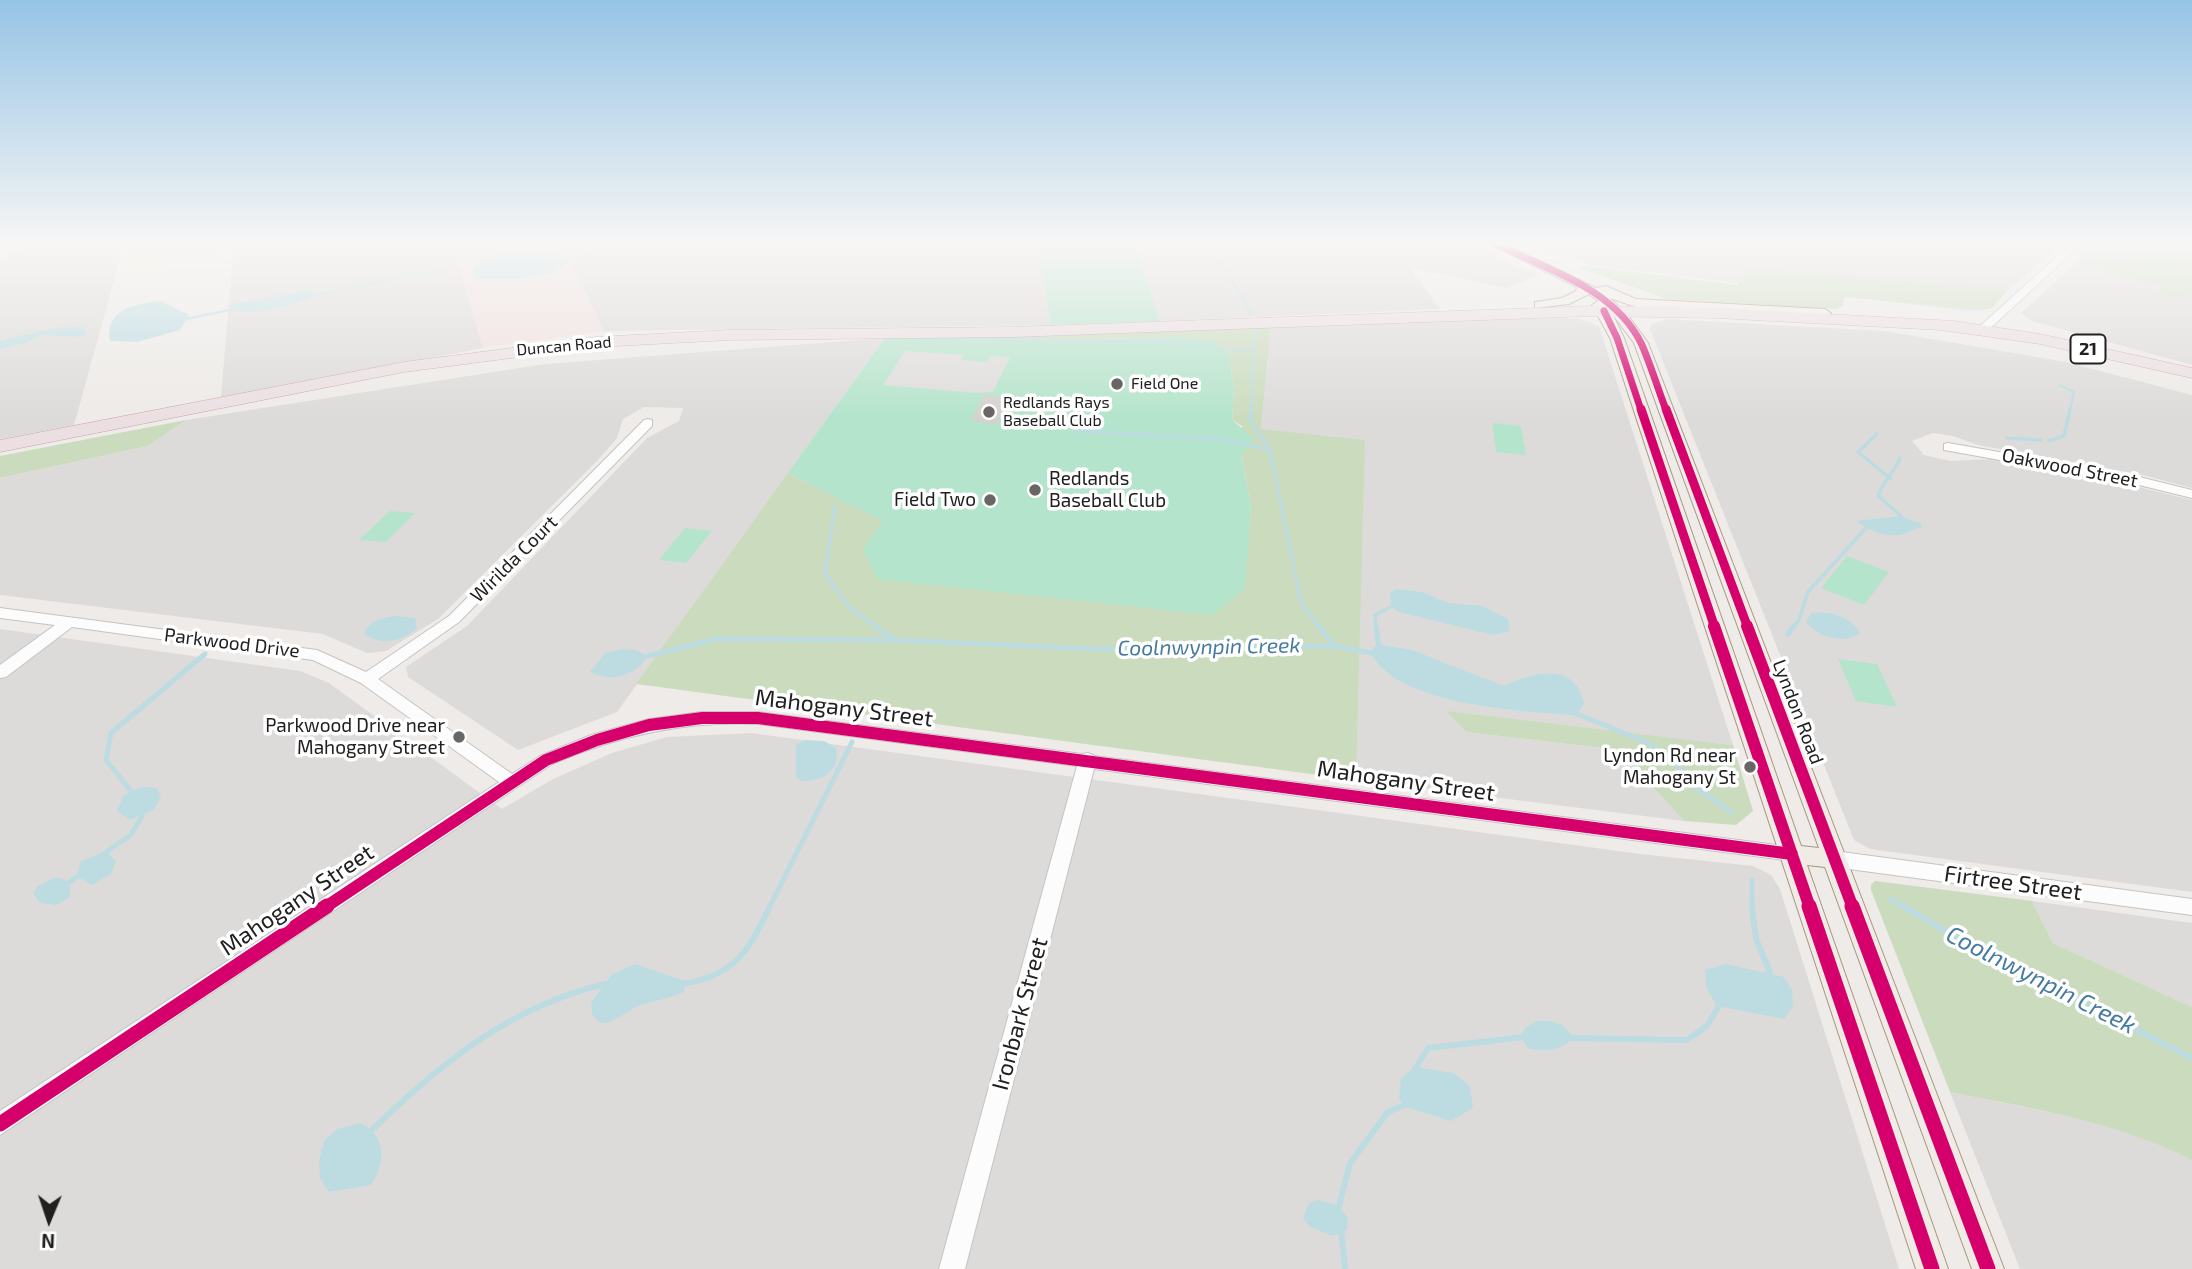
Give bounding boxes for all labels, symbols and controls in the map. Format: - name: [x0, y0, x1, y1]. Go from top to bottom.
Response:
- street label: Duncan Road: [516, 332, 612, 360]
- road number: 21: [2070, 334, 2106, 363]
- place label: Field One: [1131, 374, 1198, 394]
- marker: Field One: [1109, 376, 1125, 392]
- place label: Redlands Rays Baseball Club: [1003, 393, 1110, 431]
- marker: Redlands Rays Baseball Club: [981, 404, 997, 420]
- street label: Oakwood Street: [2000, 444, 2140, 492]
- place label: Redlands Baseball Club: [1049, 468, 1166, 512]
- marker: Redlands Baseball Club: [1027, 482, 1043, 498]
- place label: Field Two: [894, 489, 976, 511]
- marker: Field Two: [982, 492, 998, 508]
- street label: Wirilda Court: [466, 511, 562, 607]
- street label: Parkwood Drive: [163, 623, 301, 663]
- water label: Coolnwynpin Creek: [1117, 633, 1301, 661]
- street label: Lyndon Road: [1768, 656, 1828, 768]
- street label: Mahogany Street: [753, 683, 935, 733]
- place label: Parkwood Drive near Mahogany Street: [265, 715, 445, 759]
- marker: Parkwood Drive near Mahogany Street: [451, 729, 467, 745]
- place label: Lyndon Rd near Mahogany St: [1603, 745, 1736, 789]
- street label: Mahogany Street: [1315, 755, 1497, 807]
- marker: Lyndon Rd near Mahogany St: [1742, 759, 1758, 775]
- street label: Mahogany Street: [215, 838, 379, 962]
- street label: Firtree Street: [1942, 860, 2084, 906]
- water label: Coolnwynpin Creek: [1941, 920, 2141, 1040]
- street label: Ironbark Street: [986, 935, 1054, 1093]
- north arrow: [14, 1185, 84, 1255]
- text: N: [41, 1230, 56, 1253]

